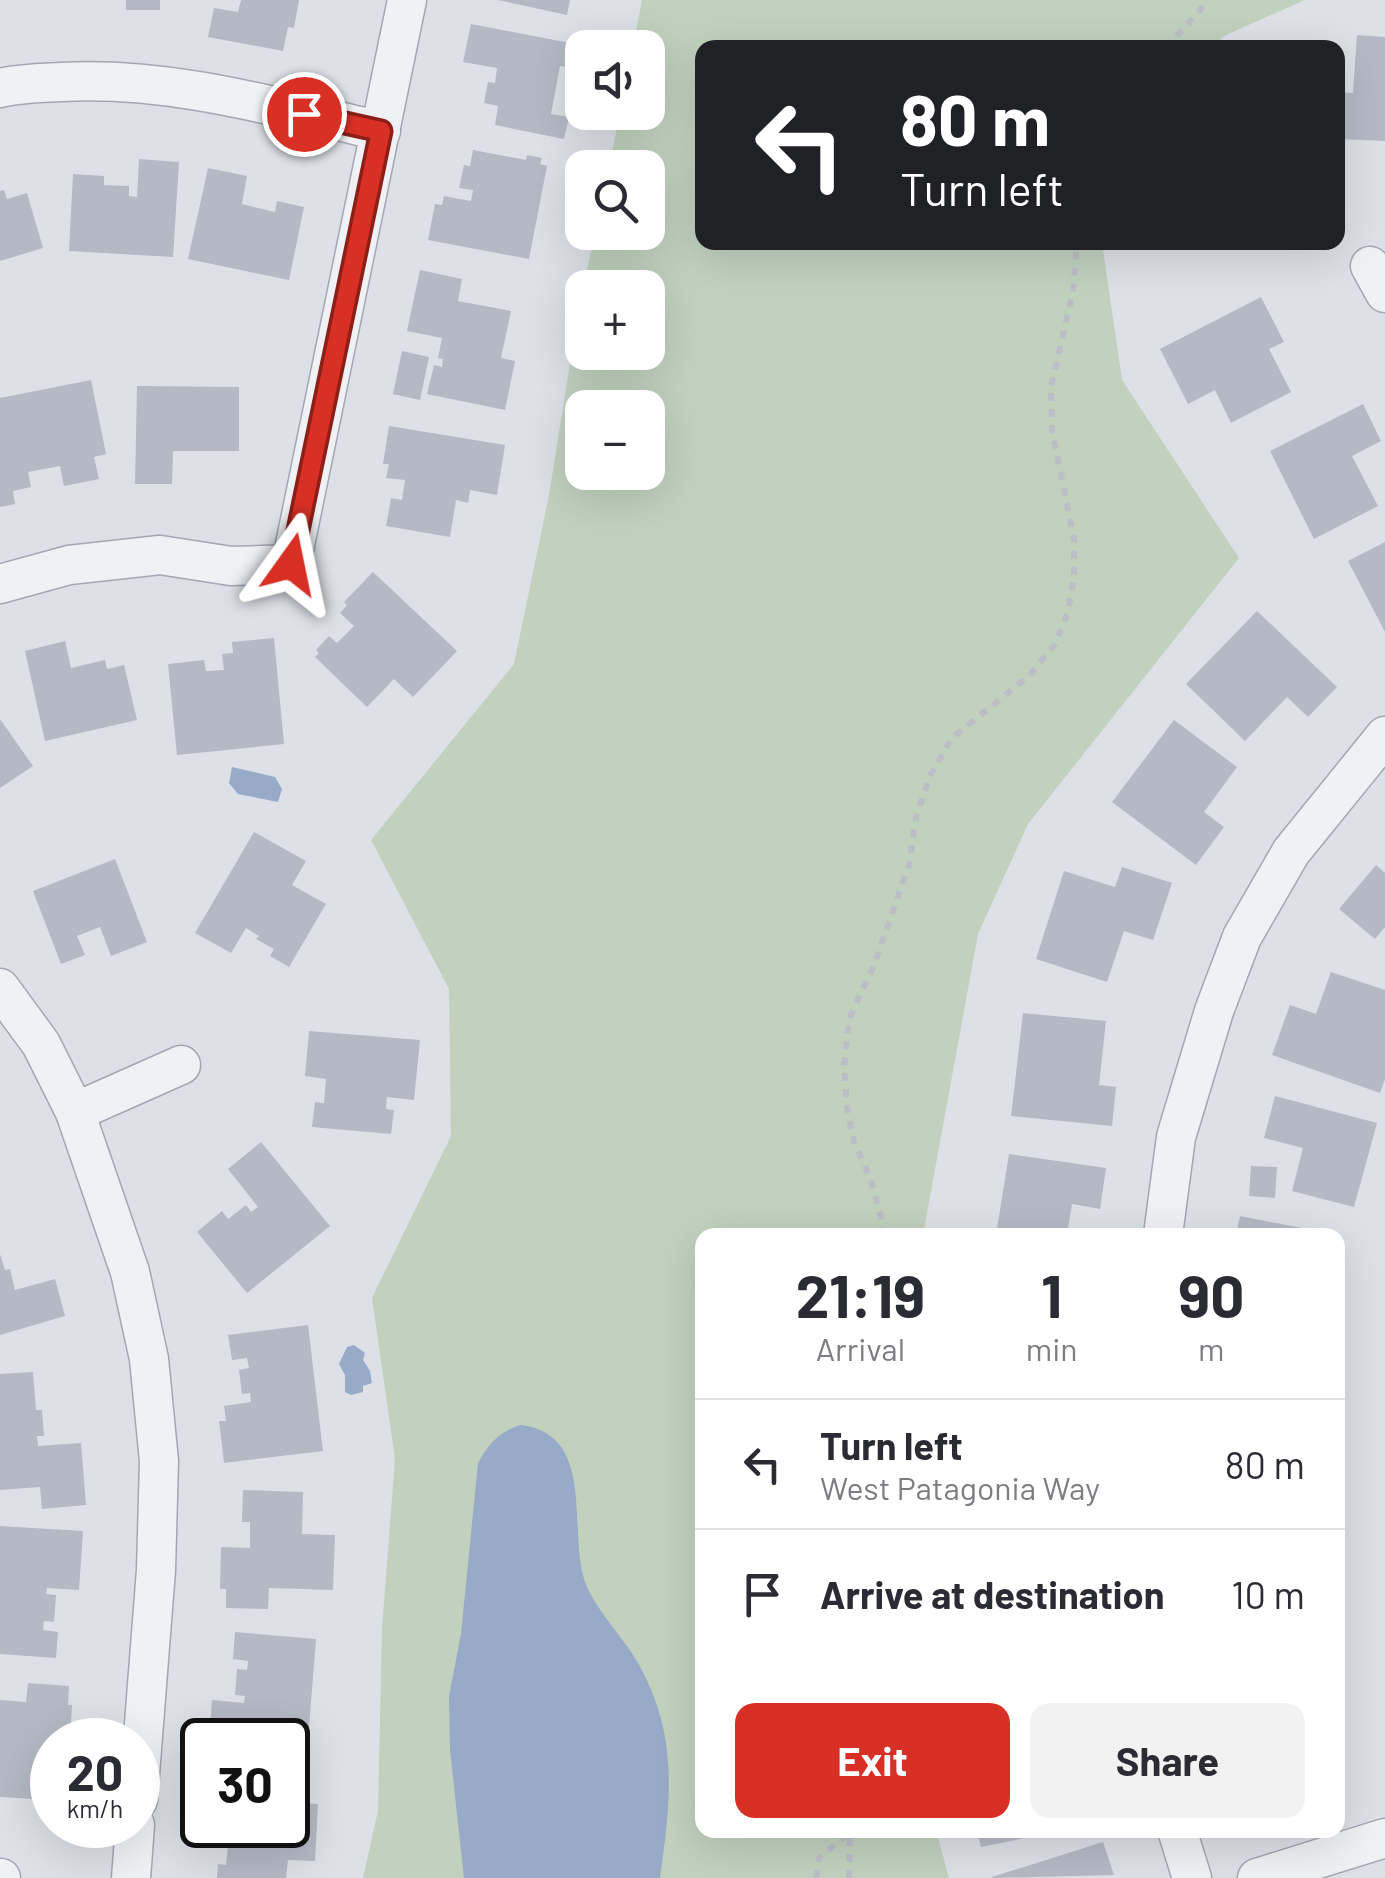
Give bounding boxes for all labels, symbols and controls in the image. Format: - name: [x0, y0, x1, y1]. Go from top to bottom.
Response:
- map controls: [565, 30, 665, 490]
- button: sound: [565, 30, 665, 130]
- pin: [262, 72, 347, 157]
- text: 80 m: [900, 76, 1050, 160]
- icon: left: [735, 80, 865, 210]
- icon: arrive: [277, 87, 332, 142]
- button: search: [565, 150, 665, 250]
- text: Turn left: [900, 161, 1064, 215]
- button: +: [565, 270, 665, 370]
- button: −: [565, 390, 665, 490]
- position arrow: [239, 512, 343, 616]
- text: 21:19: [796, 1258, 925, 1330]
- text: 1: [1041, 1258, 1062, 1330]
- text: 90: [1178, 1258, 1244, 1330]
- text: Arrival: [816, 1329, 905, 1367]
- text: min: [1026, 1329, 1078, 1367]
- text: m: [1198, 1329, 1225, 1367]
- text: Turn left: [820, 1422, 963, 1468]
- icon: left: [735, 1437, 790, 1492]
- text: 80 m: [1225, 1441, 1305, 1487]
- text: West Patagonia Way: [820, 1468, 1100, 1506]
- icon: arrive: [735, 1567, 790, 1622]
- text: Arrive at destination: [820, 1571, 1165, 1617]
- text: 10 m: [1231, 1571, 1305, 1617]
- button: Exit: [735, 1703, 1010, 1818]
- button: Share: [1030, 1703, 1305, 1818]
- speed limit sign: 30: [180, 1718, 310, 1848]
- text: 20: [67, 1741, 123, 1801]
- text: km/h: [67, 1793, 123, 1823]

